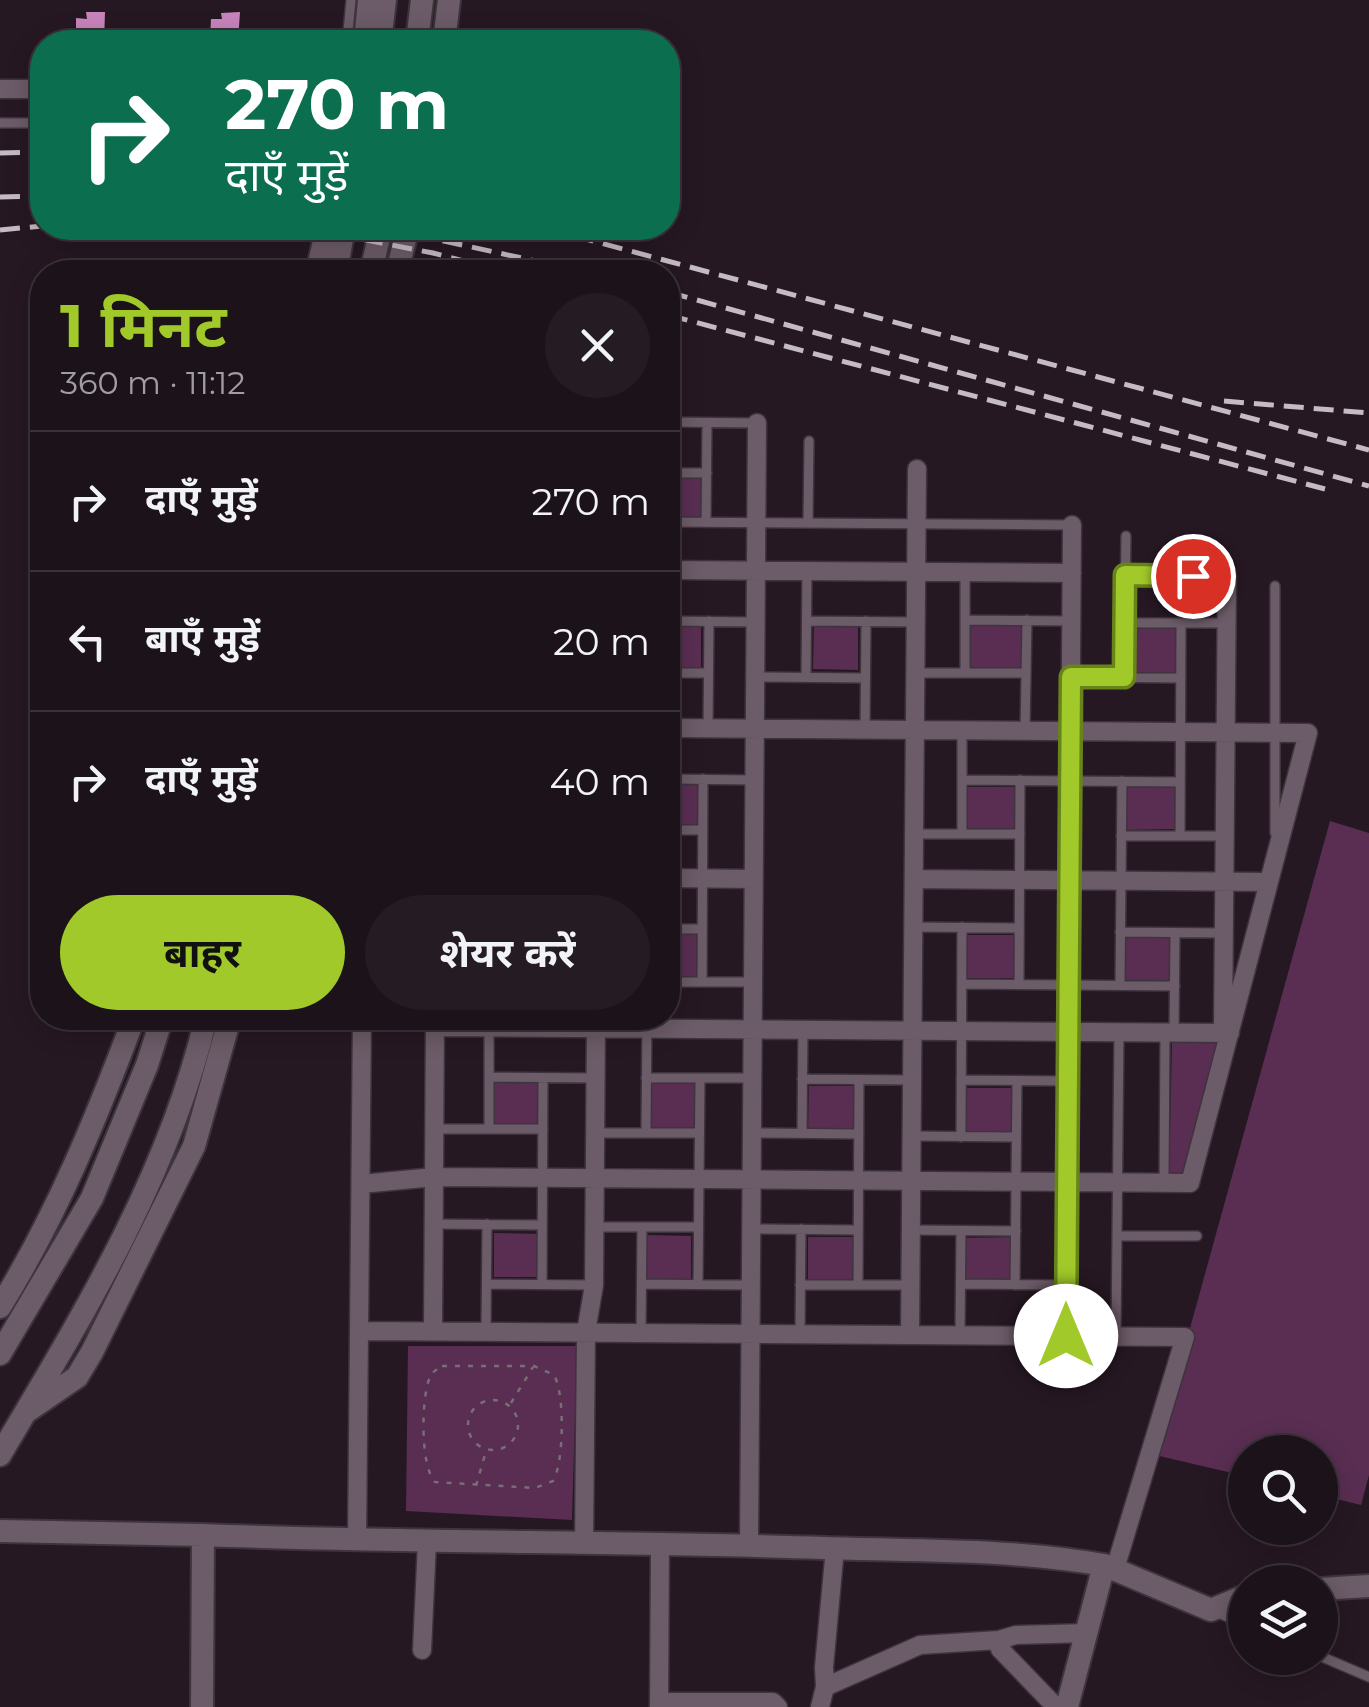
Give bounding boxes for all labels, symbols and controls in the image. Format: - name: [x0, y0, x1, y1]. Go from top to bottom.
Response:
- text: 270 m: [225, 61, 449, 147]
- icon: right: [60, 70, 190, 200]
- text: दाएँ मुड़ें: [225, 147, 348, 202]
- text: 1 मिनट: [60, 289, 226, 362]
- button: close: [545, 293, 650, 398]
- text: 360 m · 11:12: [60, 363, 246, 402]
- icon: right: [60, 474, 115, 529]
- text: दाएँ मुड़ें: [145, 475, 258, 522]
- text: 270 m: [531, 478, 650, 525]
- pin: [1151, 534, 1236, 619]
- icon: arrive: [1166, 549, 1221, 604]
- icon: left: [60, 614, 115, 669]
- text: बाएँ मुड़ें: [145, 615, 260, 662]
- text: 20 m: [553, 618, 650, 665]
- icon: right: [60, 754, 115, 809]
- text: दाएँ मुड़ें: [145, 755, 258, 802]
- text: 40 m: [549, 758, 650, 805]
- button: बाहर: [60, 895, 345, 1010]
- button: शेयर करें: [365, 895, 650, 1010]
- position arrow: [1014, 1284, 1118, 1388]
- map controls: [1228, 1435, 1338, 1675]
- button: search: [1228, 1435, 1338, 1545]
- button: layers: [1228, 1565, 1338, 1675]

